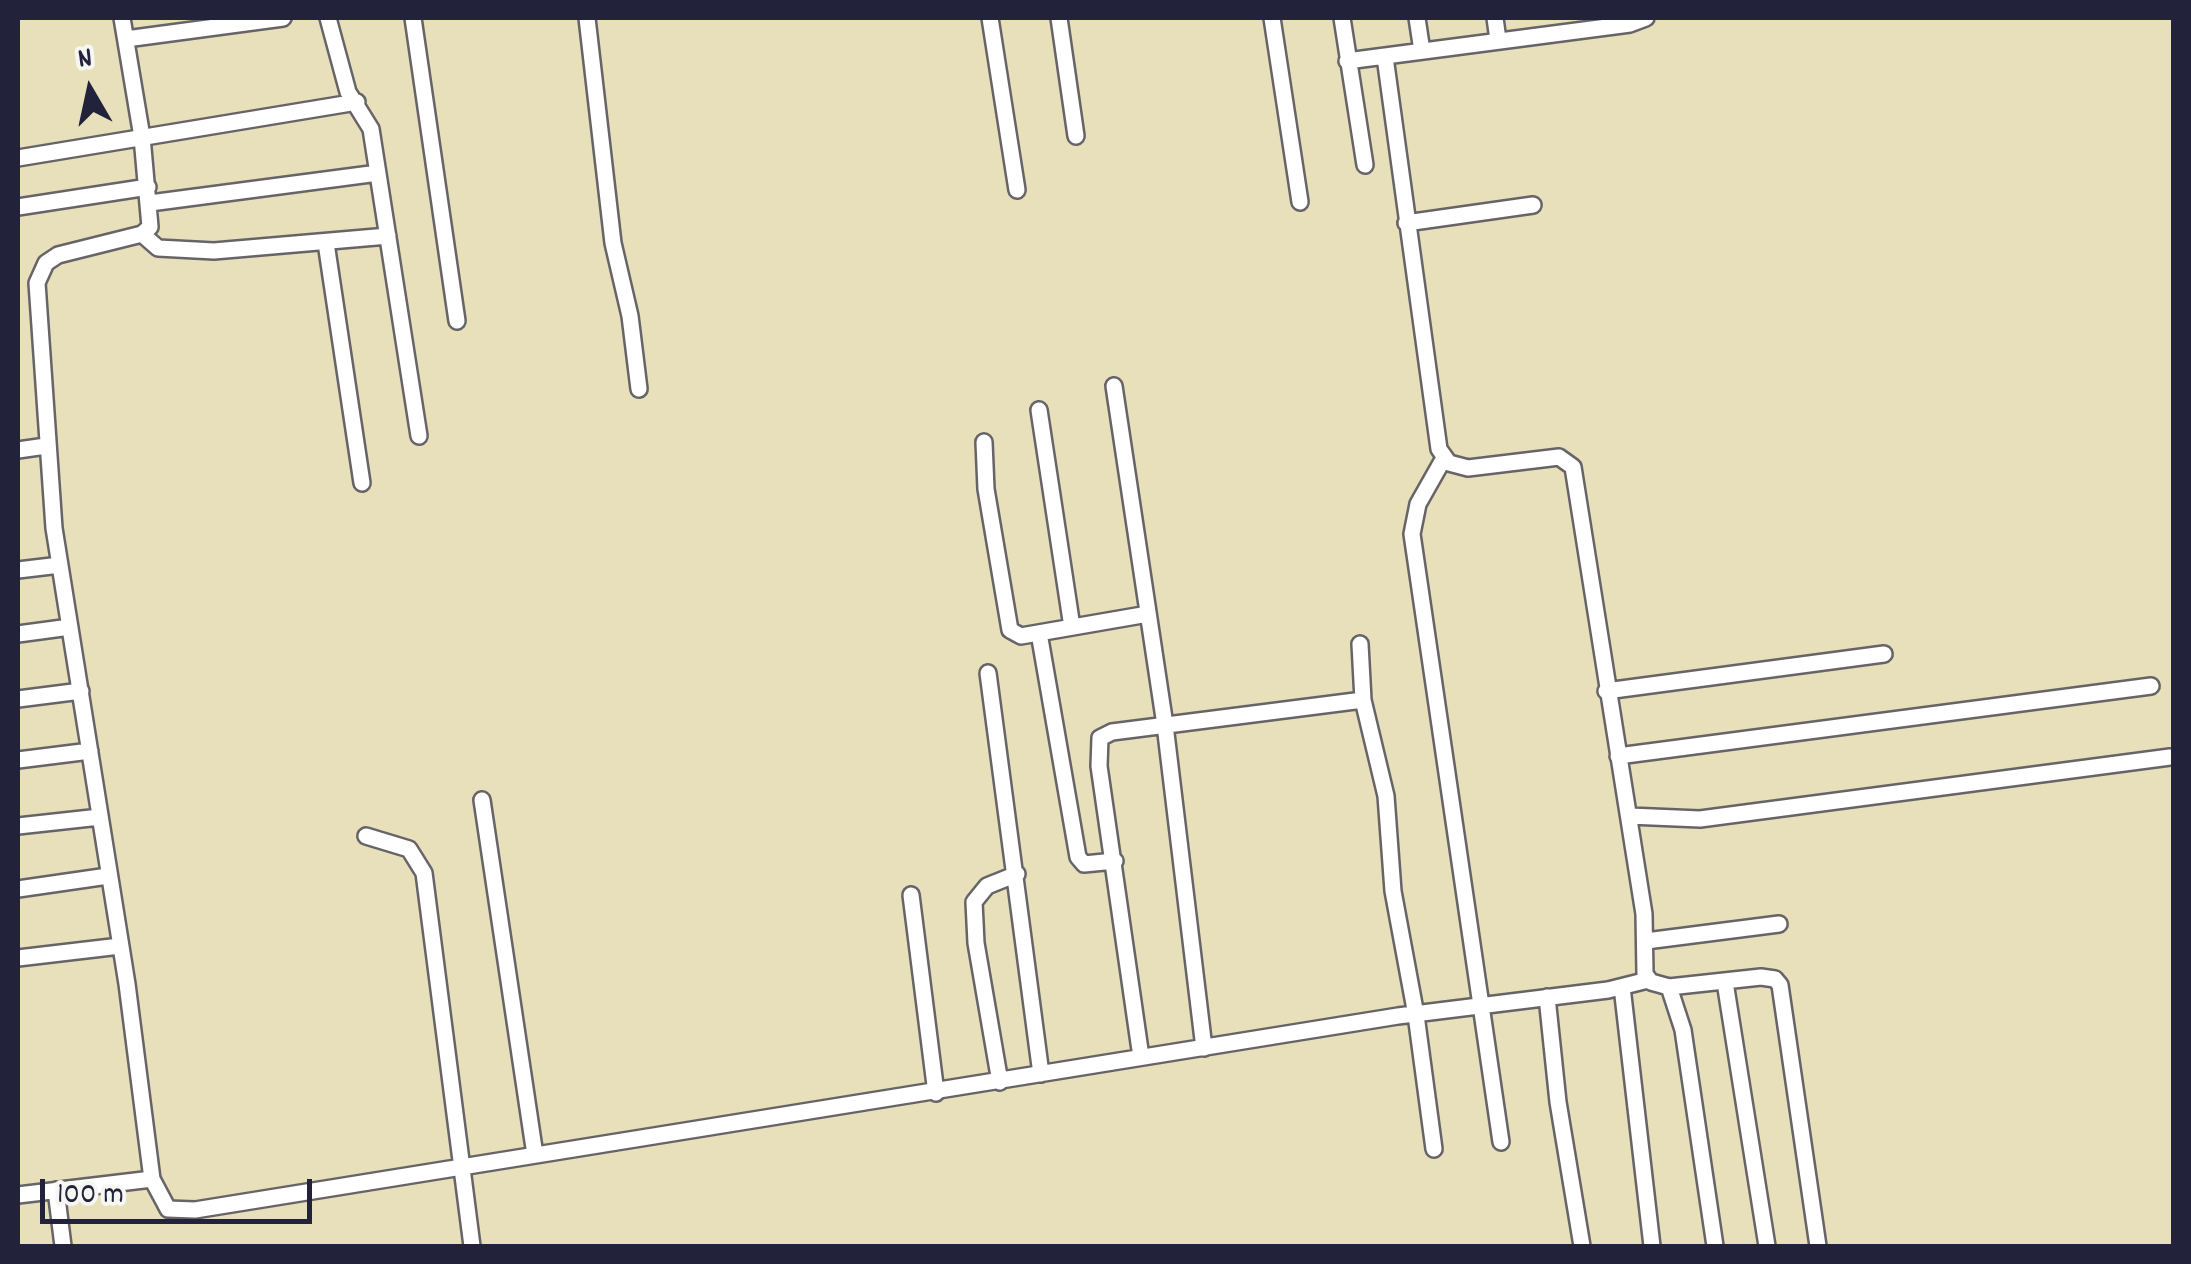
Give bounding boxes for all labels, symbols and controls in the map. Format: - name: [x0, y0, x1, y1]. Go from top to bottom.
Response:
- north arrow: [40, 40, 140, 140]
- text: N: [75, 40, 95, 81]
- scale bar: [45, 1159, 318, 1221]
- text: 100 m: [57, 1175, 124, 1218]

